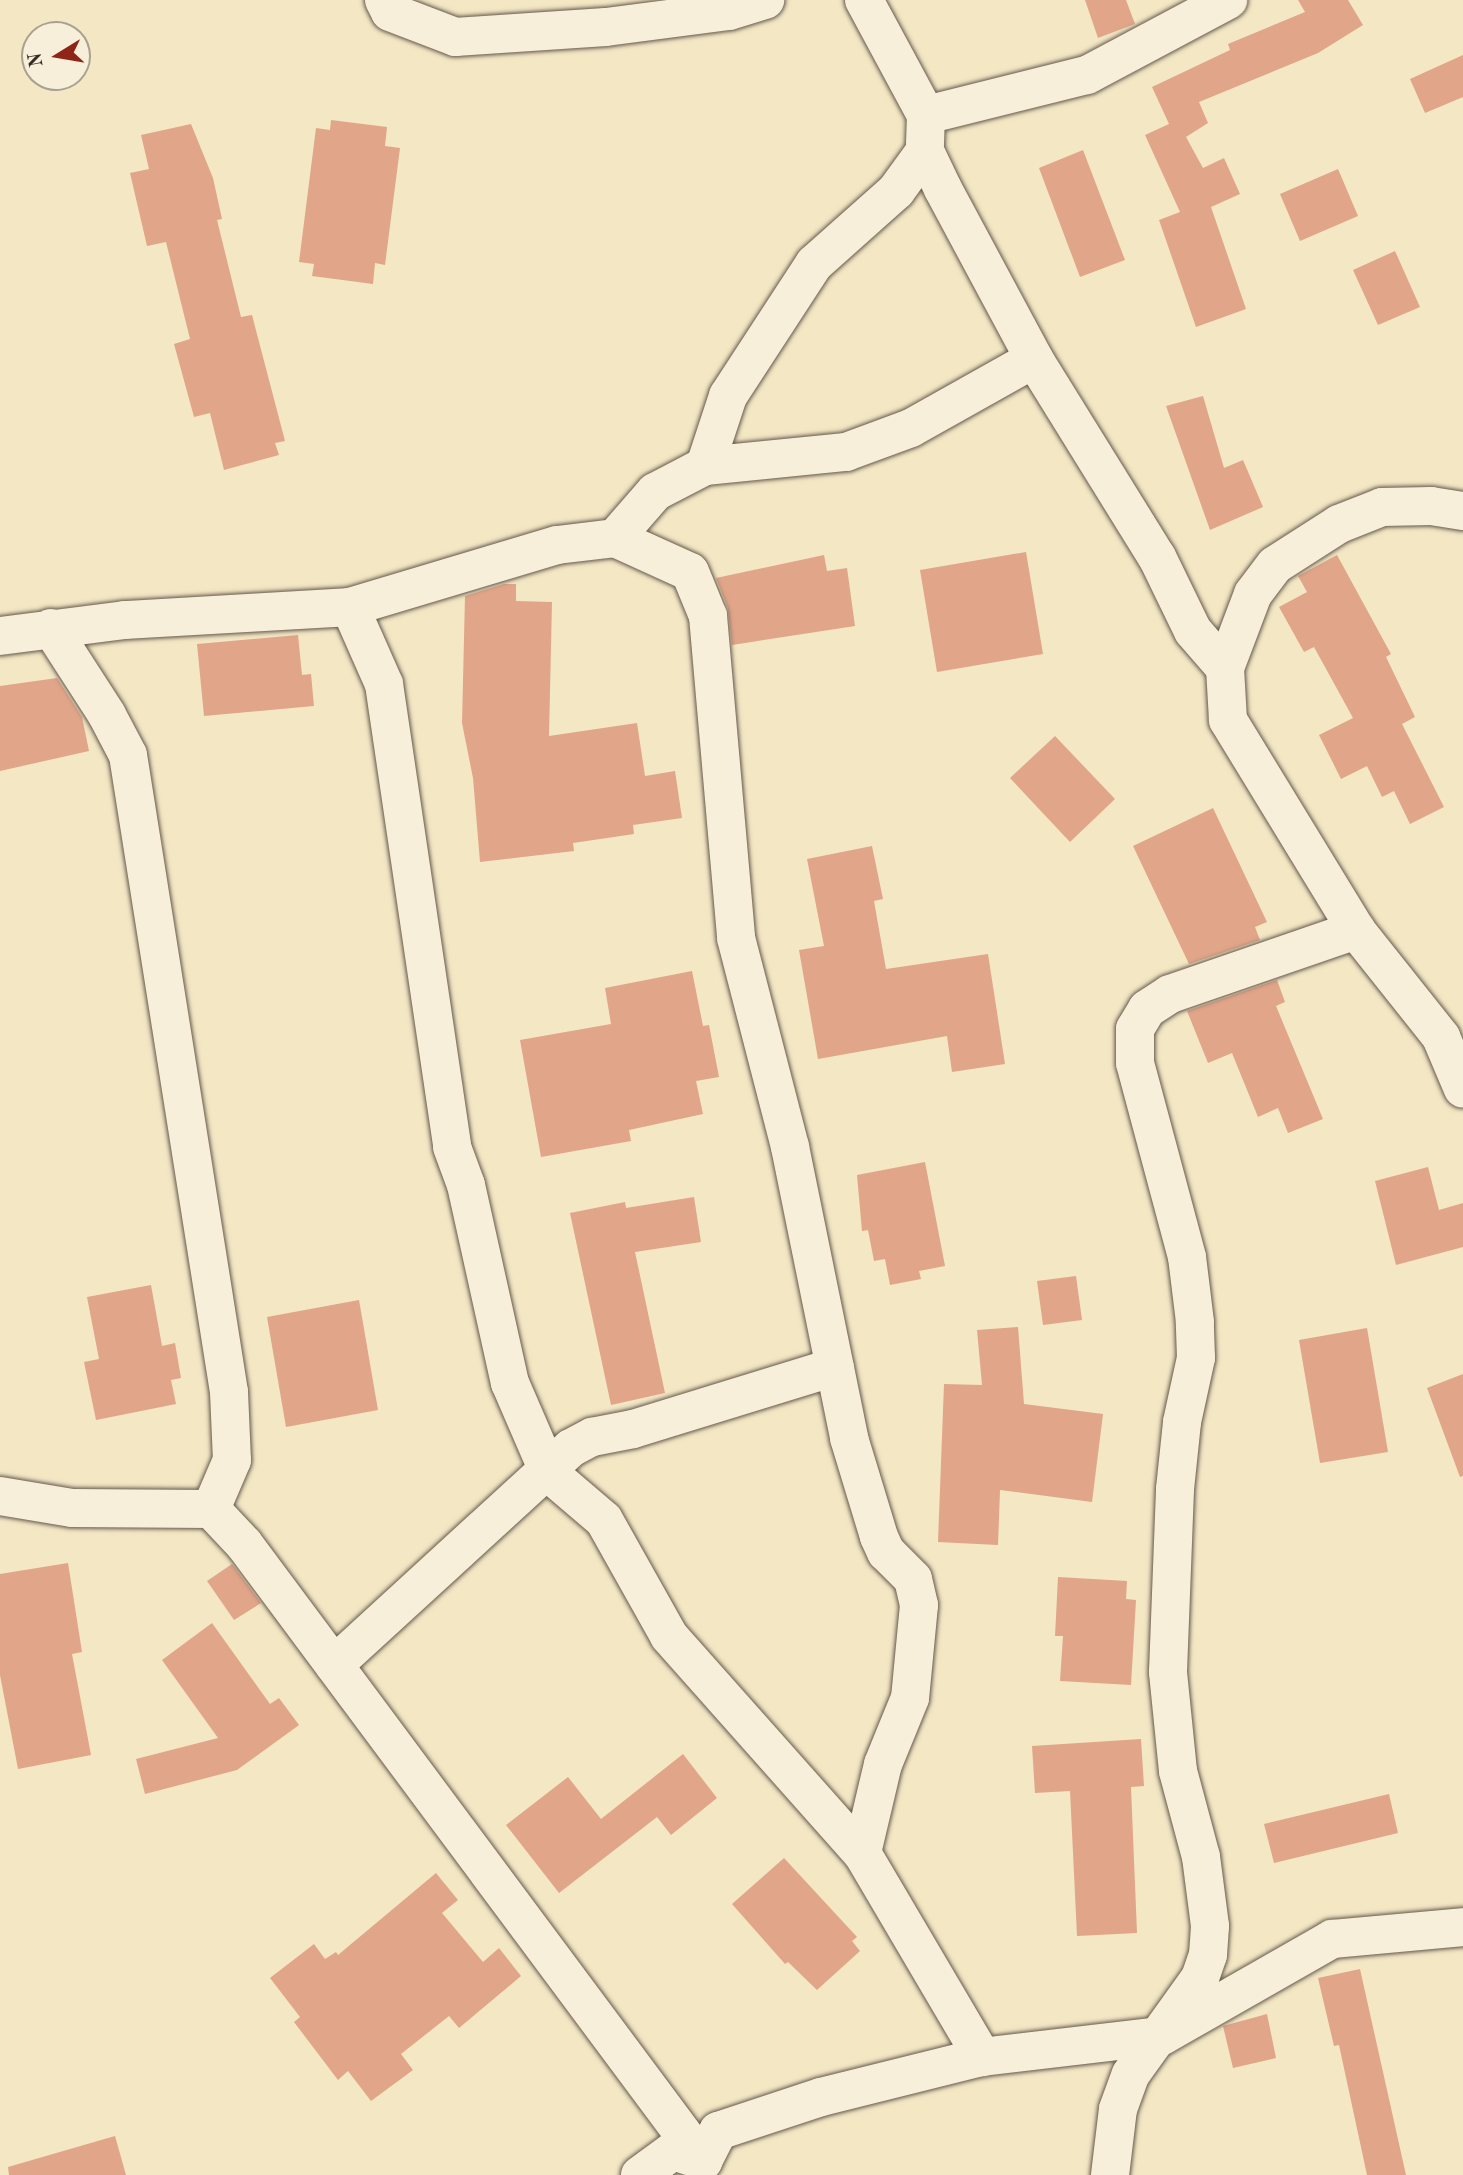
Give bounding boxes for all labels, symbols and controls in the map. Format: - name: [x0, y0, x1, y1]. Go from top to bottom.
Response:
- north arrow: [21, 21, 91, 91]
- text: N: [26, 51, 48, 69]

